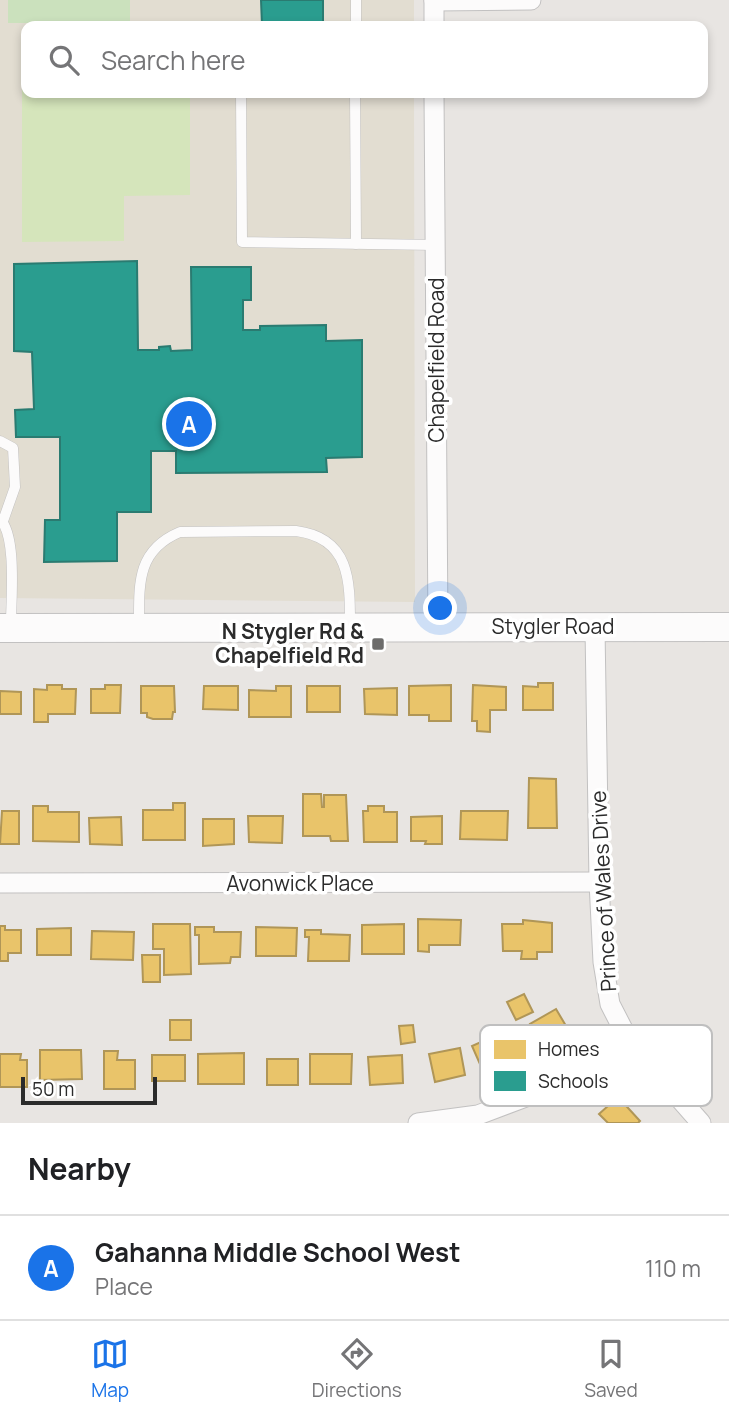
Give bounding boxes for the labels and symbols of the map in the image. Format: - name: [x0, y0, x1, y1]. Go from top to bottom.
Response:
- street label: Chapelfield Road: [422, 277, 450, 443]
- pin: A: [166, 398, 212, 450]
- your location: [423, 591, 457, 625]
- street label: Stygler Road: [492, 612, 615, 640]
- place label: N Stygler Rd & Chapelfield Rd: [215, 617, 364, 669]
- marker: N Stygler Rd & Chapelfield Rd: [370, 636, 386, 652]
- street label: Prince of Wales Drive: [584, 790, 622, 992]
- street label: Avonwick Place: [226, 869, 374, 897]
- legend: [480, 1025, 712, 1106]
- text: Homes: [538, 1036, 599, 1062]
- text: Schools: [538, 1068, 608, 1094]
- scale bar: [21, 1074, 158, 1106]

